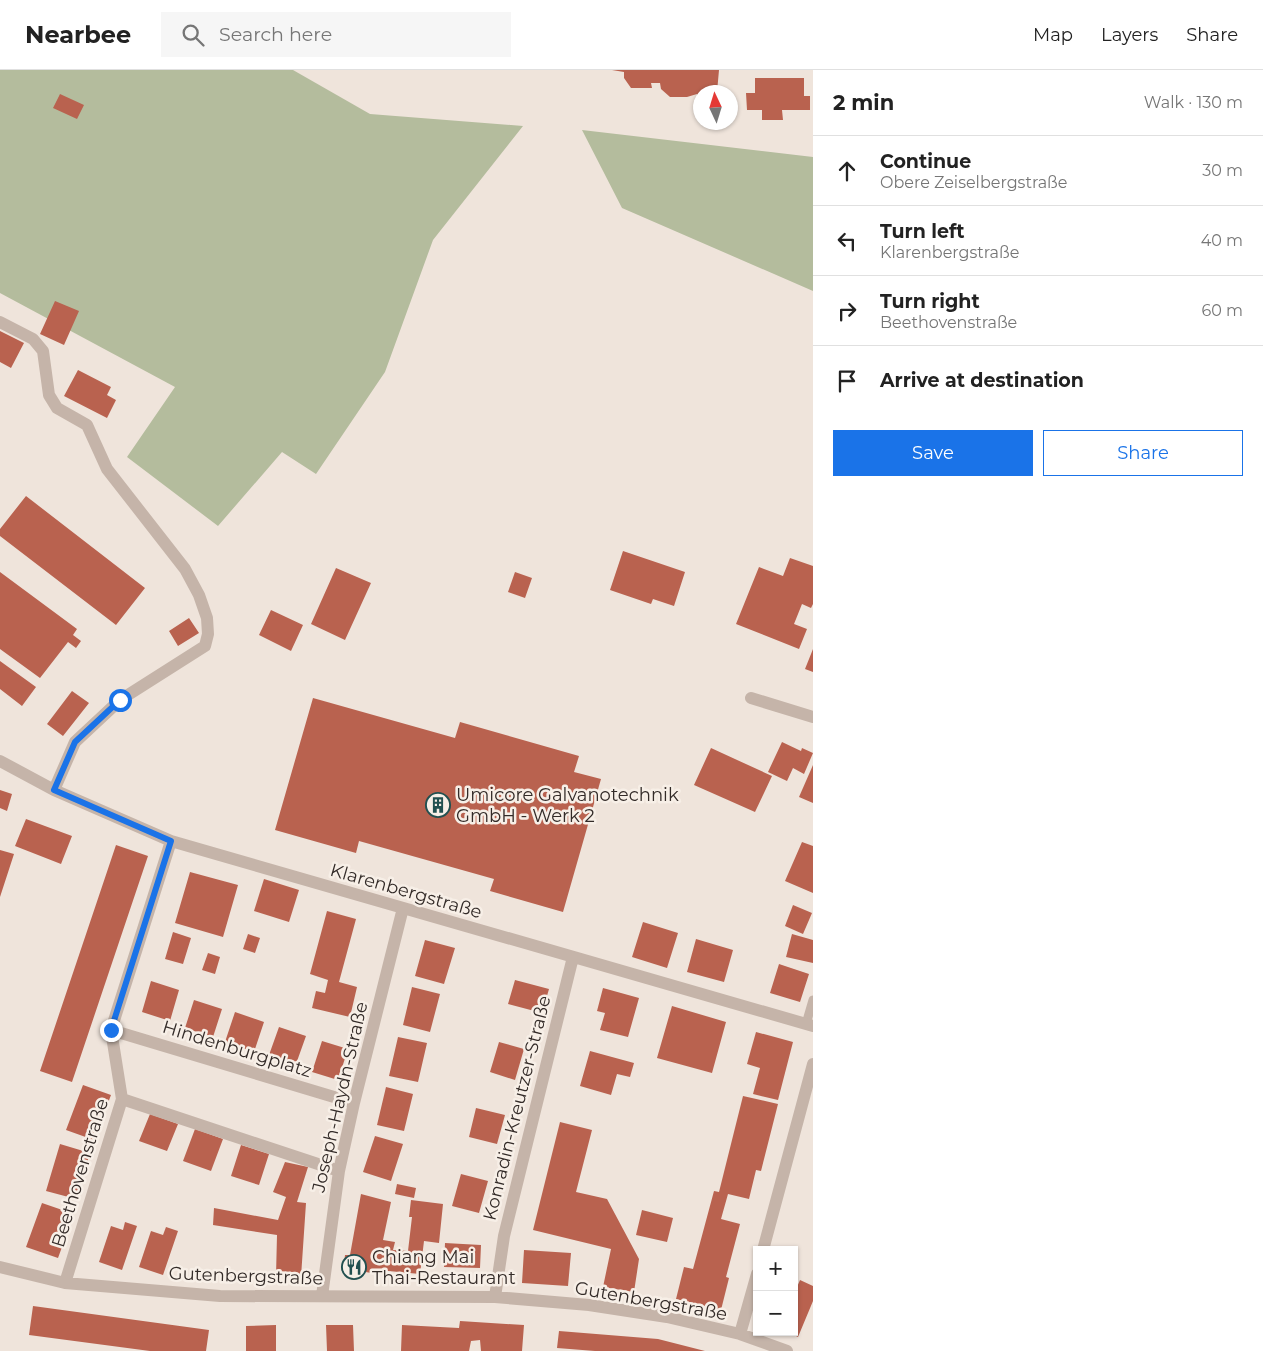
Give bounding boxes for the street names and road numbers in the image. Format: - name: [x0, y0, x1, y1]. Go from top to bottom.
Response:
- street label: Klarenbergstraße: [328, 859, 485, 923]
- street label: Konradin-Kreutzer-Straße: [478, 993, 556, 1223]
- street label: Joseph-Haydn-Straße: [307, 999, 373, 1195]
- street label: Hindenburgplatz: [160, 1016, 314, 1082]
- street label: Beethovenstraße: [47, 1096, 113, 1250]
- street label: Gutenbergstraße: [168, 1262, 324, 1290]
- street label: Gutenbergstraße: [573, 1277, 729, 1325]

